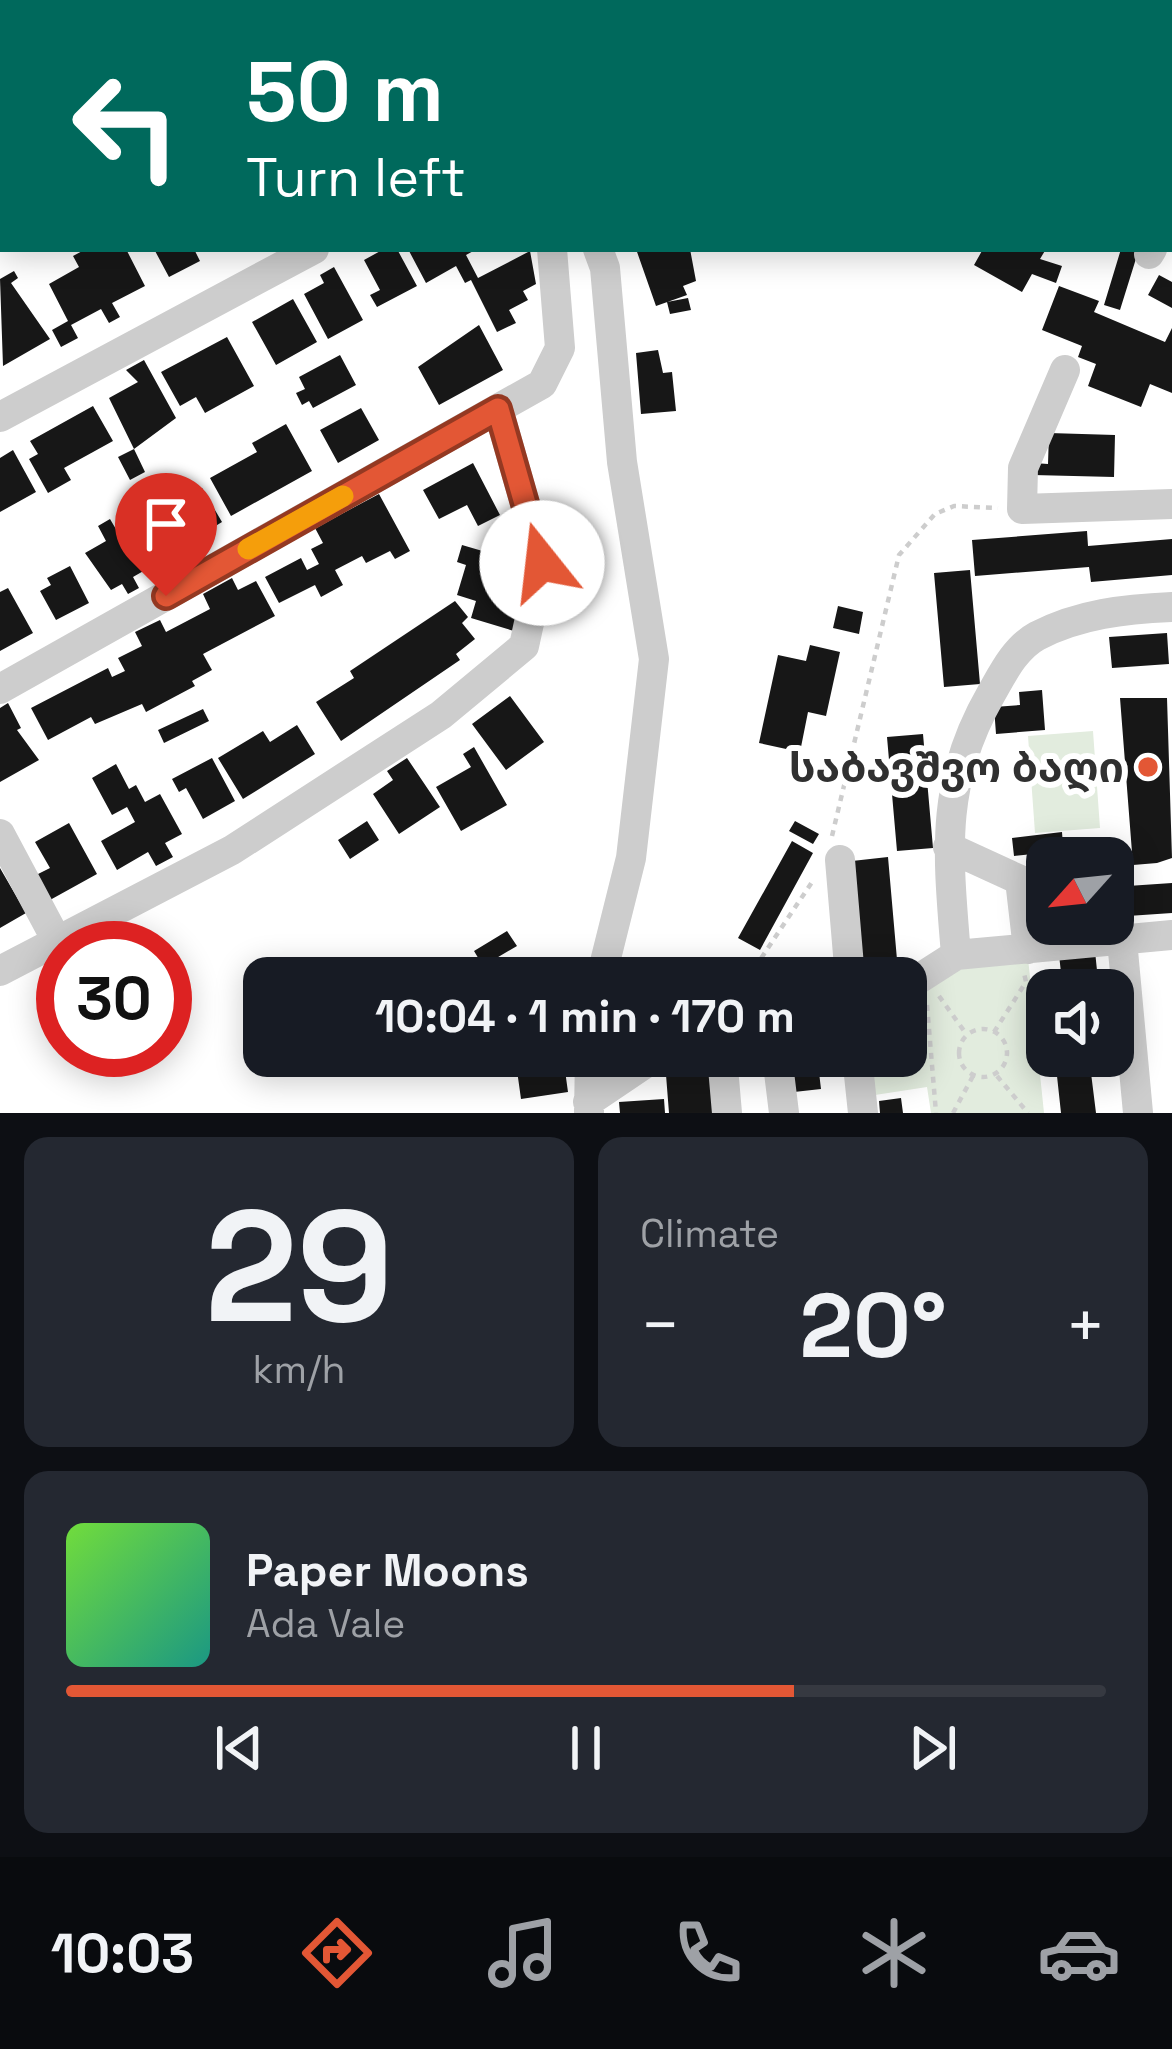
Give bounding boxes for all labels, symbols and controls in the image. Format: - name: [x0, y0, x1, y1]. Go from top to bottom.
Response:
- text: 50 m: [246, 38, 444, 146]
- icon: left: [48, 48, 204, 204]
- text: Turn left: [246, 143, 466, 212]
- pin: [115, 473, 217, 596]
- icon: arrive: [133, 491, 199, 557]
- position arrow: [479, 500, 605, 626]
- place label: საბავშვო ბაღი: [789, 741, 1124, 794]
- marker: საბავშვო ბაღი: [1135, 754, 1161, 780]
- north arrow: [1026, 837, 1134, 945]
- map controls: [1026, 837, 1134, 1077]
- speed limit sign: 30: [36, 921, 192, 1077]
- button: sound: [1026, 969, 1134, 1077]
- text: 10:04 · 1 min · 170 m: [375, 988, 795, 1045]
- text: 29: [205, 1167, 393, 1367]
- text: Climate: [640, 1209, 779, 1258]
- text: 20°: [799, 1268, 947, 1383]
- text: −: [640, 1283, 681, 1367]
- text: +: [1065, 1283, 1106, 1367]
- text: km/h: [253, 1345, 345, 1394]
- text: Paper Moons: [246, 1542, 529, 1599]
- text: Ada Vale: [246, 1599, 405, 1648]
- icon: previous: [206, 1715, 272, 1781]
- icon: pause: [553, 1715, 619, 1781]
- icon: next: [900, 1715, 966, 1781]
- icon: directions: [295, 1911, 379, 1995]
- icon: music: [481, 1911, 565, 1995]
- icon: phone: [666, 1911, 750, 1995]
- icon: climate: [852, 1911, 936, 1995]
- icon: car: [1037, 1911, 1121, 1995]
- text: 10:03: [51, 1919, 194, 1988]

